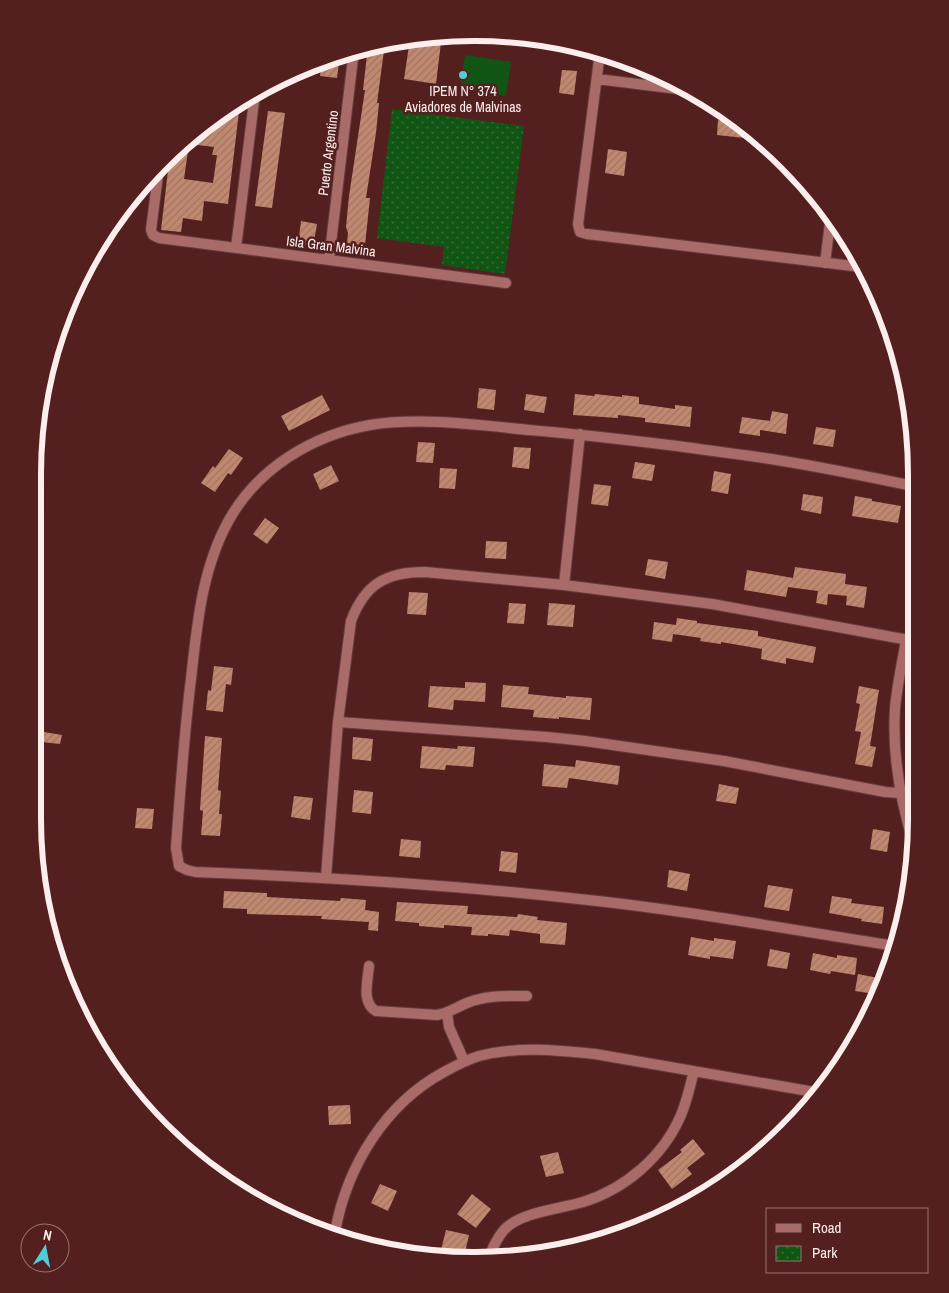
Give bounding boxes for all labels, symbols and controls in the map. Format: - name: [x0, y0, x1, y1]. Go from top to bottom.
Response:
- marker: IPEM N° 374 Aviadores de Malvinas: [457, 69, 469, 81]
- place label: IPEM N° 374 Aviadores de Malvinas: [404, 82, 522, 116]
- street label: Puerto Argentino: [314, 109, 342, 197]
- street label: Isla Gran Malvina: [285, 232, 377, 260]
- legend: [766, 1208, 929, 1273]
- text: Road: [812, 1217, 841, 1238]
- north arrow: [20, 1223, 70, 1273]
- text: N: [42, 1226, 53, 1245]
- text: Park: [812, 1242, 838, 1263]

